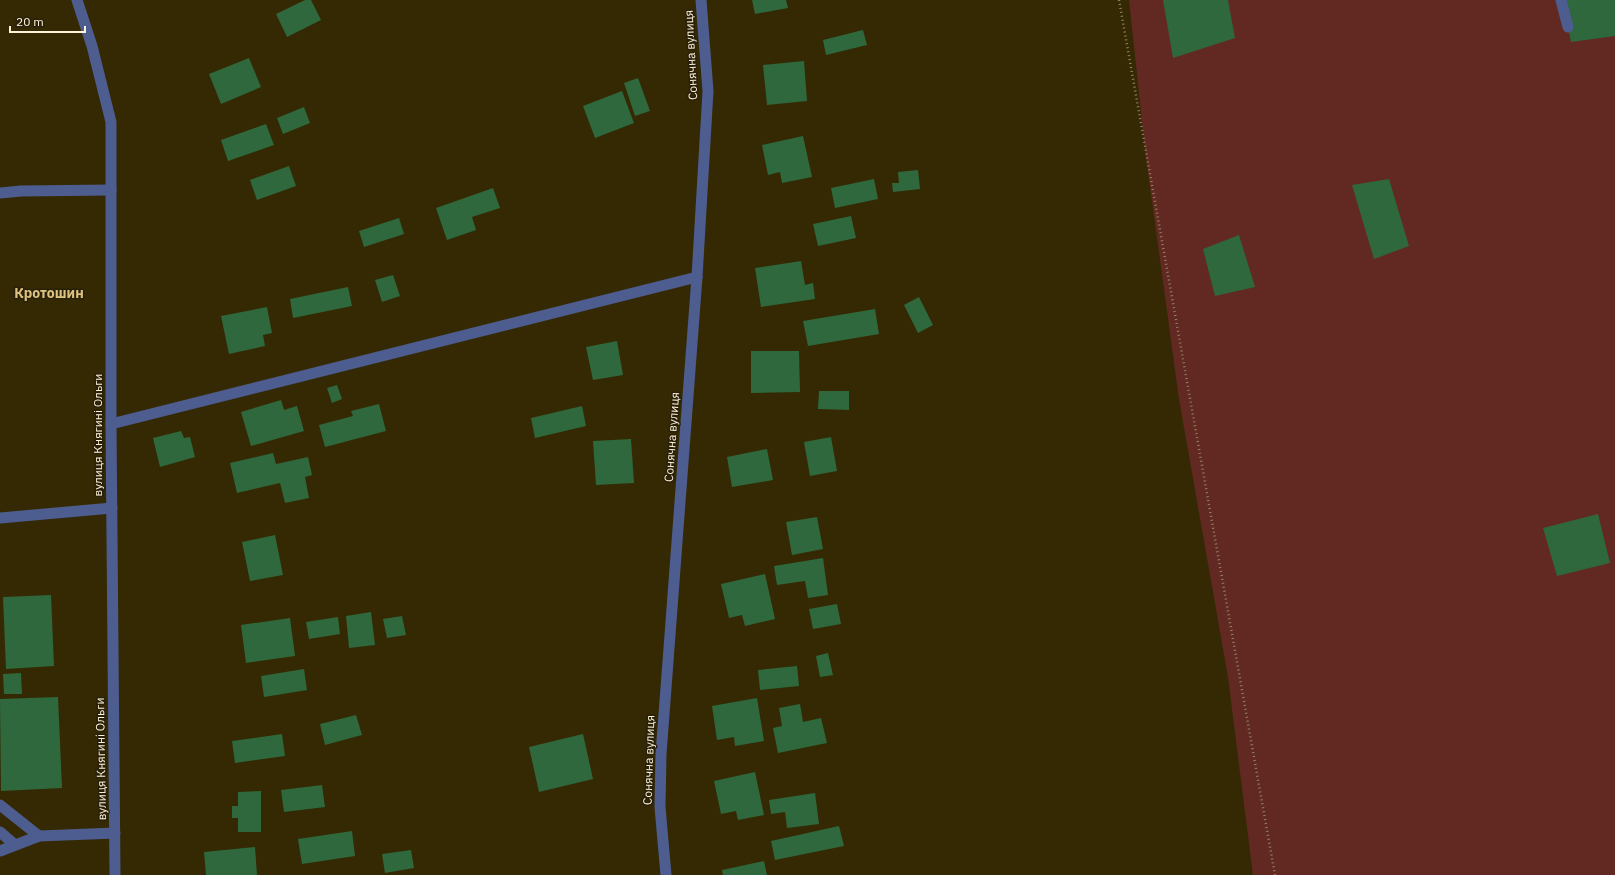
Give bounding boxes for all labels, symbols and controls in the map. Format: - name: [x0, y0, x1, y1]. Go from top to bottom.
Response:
- scale bar: [10, 8, 85, 34]
- street label: Сонячна вулиця: [681, 10, 700, 100]
- text: 20 m: [16, 14, 44, 29]
- district label: Кротошин: [14, 284, 84, 302]
- street label: вулиця Княгині Ольги: [90, 374, 105, 496]
- street label: Сонячна вулиця: [661, 391, 682, 483]
- street label: вулиця Княгині Ольги: [92, 697, 109, 821]
- street label: Сонячна вулиця: [639, 715, 658, 805]

